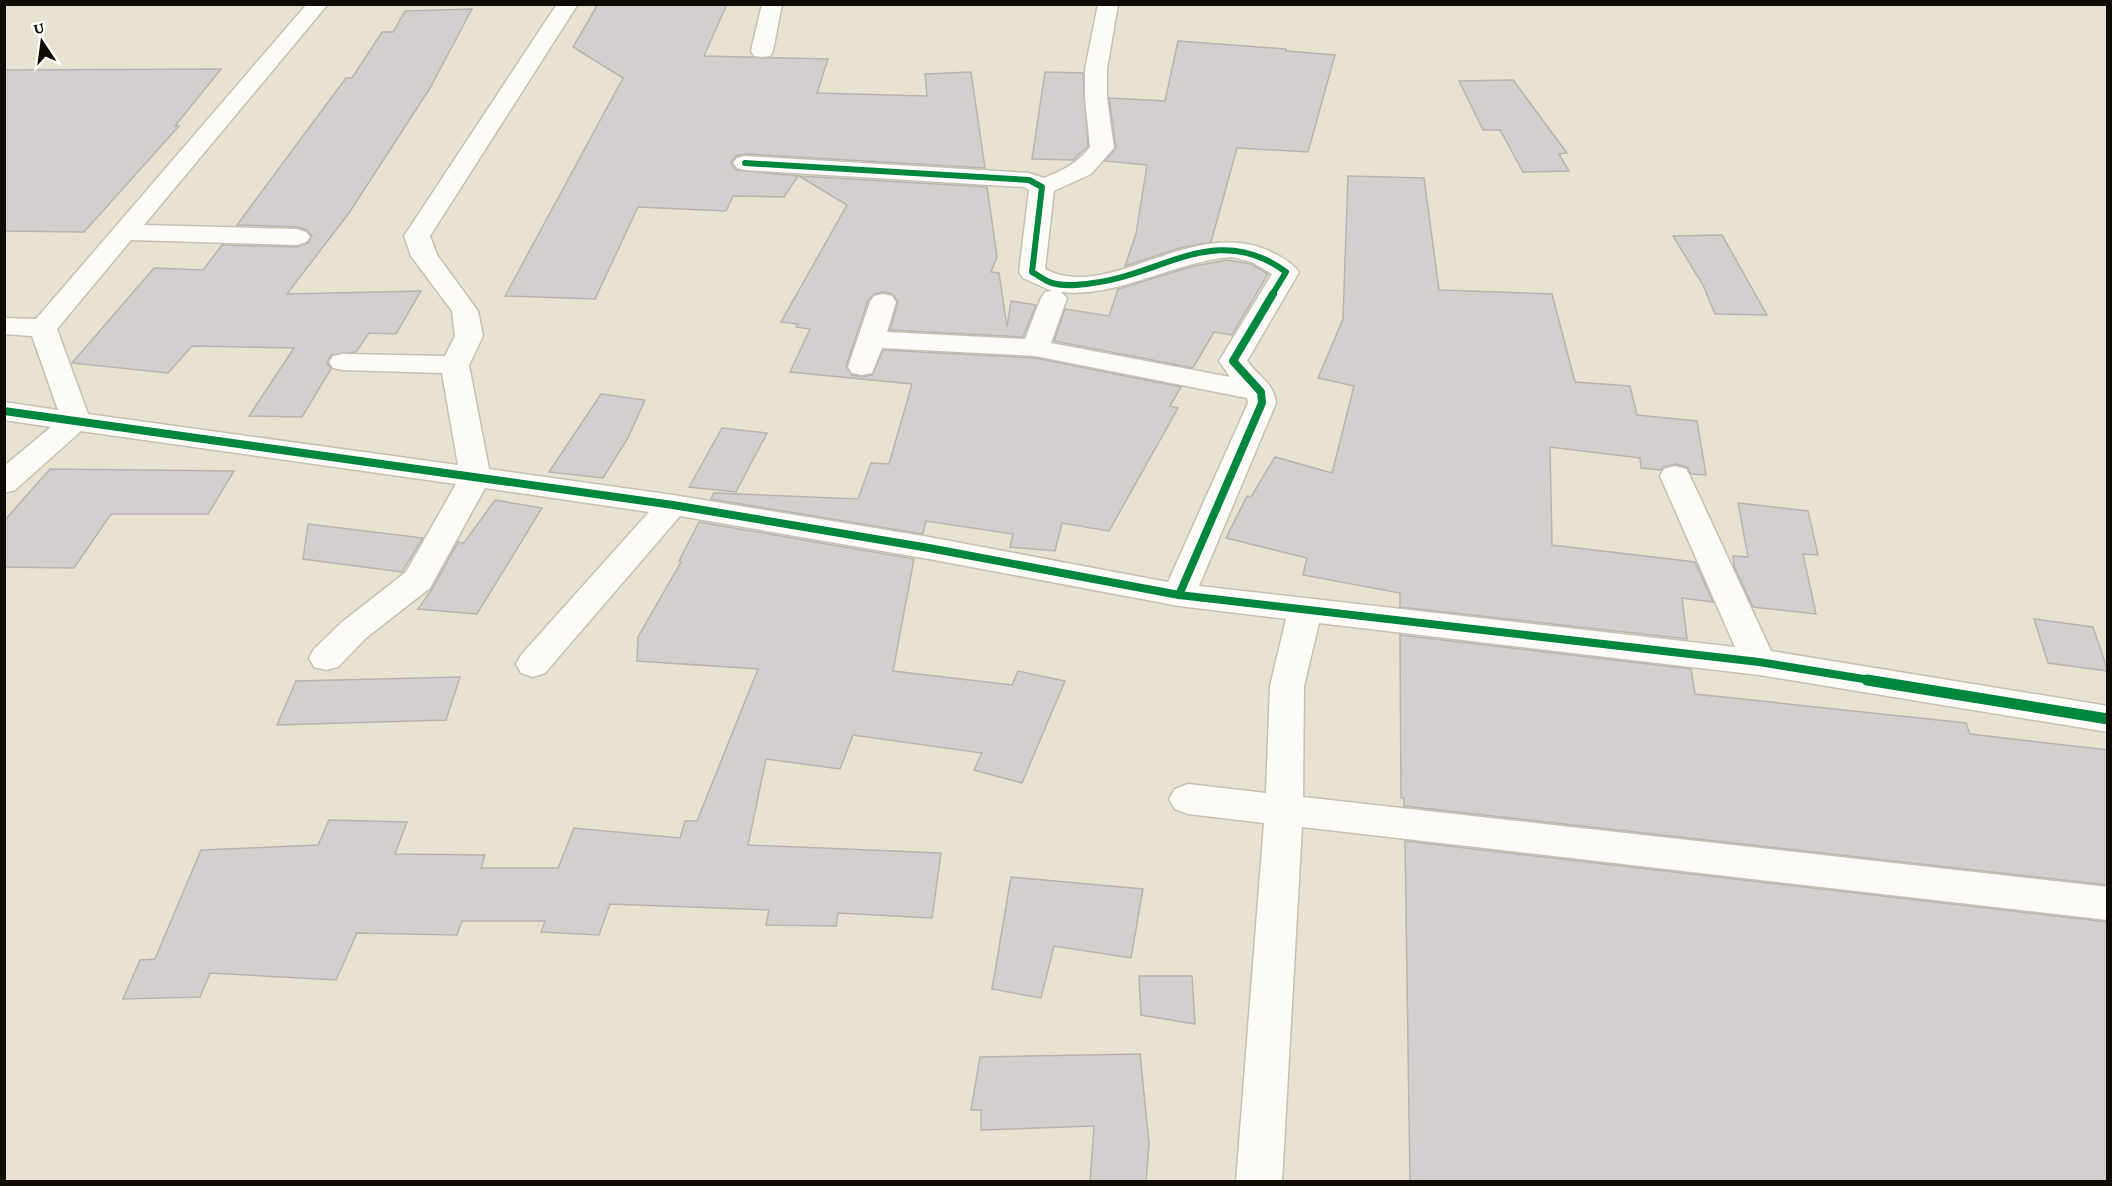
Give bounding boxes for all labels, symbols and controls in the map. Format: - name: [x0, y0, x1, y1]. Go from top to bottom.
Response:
- north arrow: [12, 12, 72, 72]
- text: U: [31, 18, 46, 37]

